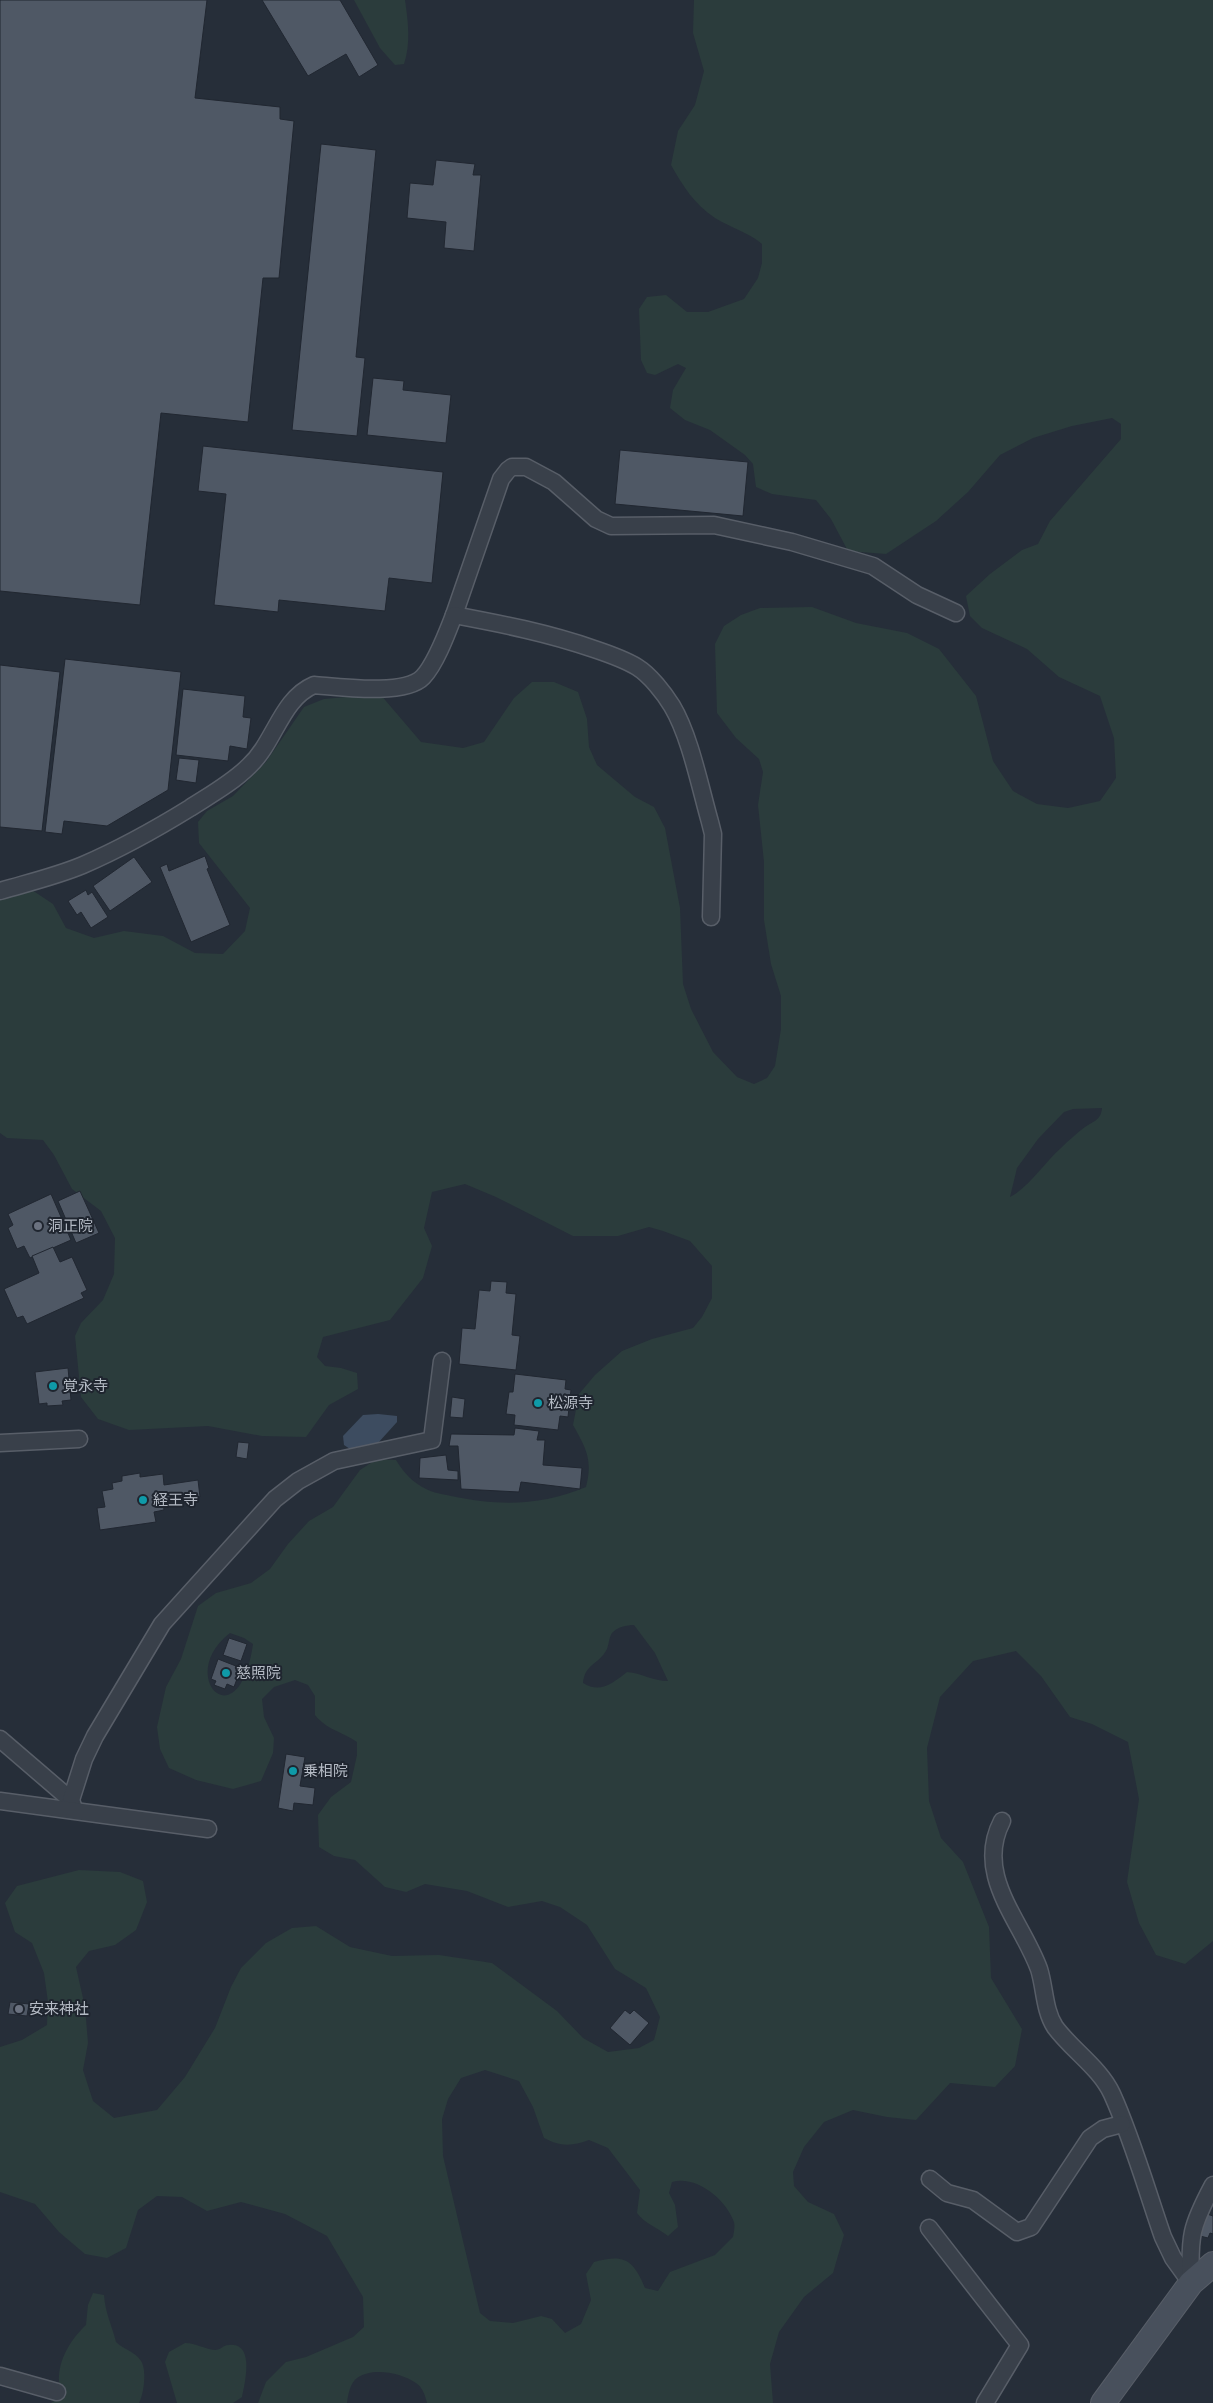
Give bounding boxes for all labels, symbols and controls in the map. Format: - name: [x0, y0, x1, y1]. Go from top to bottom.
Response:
- place label: 洞正院: [48, 1216, 93, 1235]
- marker: 洞正院: [32, 1220, 44, 1232]
- place label: 覚永寺: [63, 1376, 108, 1395]
- marker: 覚永寺: [47, 1380, 59, 1392]
- place label: 松源寺: [548, 1393, 593, 1412]
- marker: 松源寺: [532, 1397, 544, 1409]
- place label: 経王寺: [153, 1490, 198, 1509]
- marker: 経王寺: [137, 1494, 149, 1506]
- place label: 慈照院: [236, 1663, 281, 1682]
- marker: 慈照院: [220, 1667, 232, 1679]
- place label: 乗相院: [303, 1761, 348, 1780]
- marker: 乗相院: [287, 1765, 299, 1777]
- place label: 安来神社: [29, 1999, 89, 2018]
- marker: 安来神社: [13, 2003, 25, 2015]

